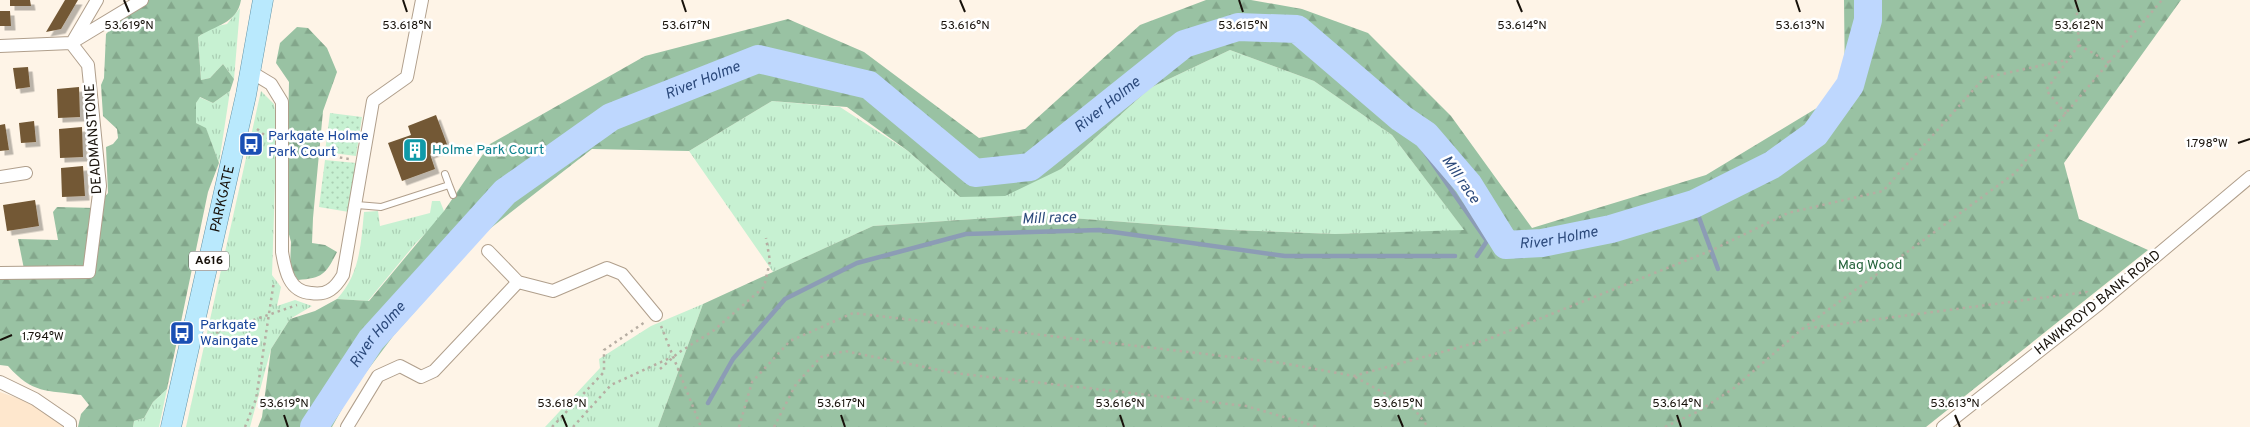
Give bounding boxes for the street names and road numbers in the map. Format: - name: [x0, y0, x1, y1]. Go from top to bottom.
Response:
- street label: DEADMANSTONE: [82, 83, 106, 195]
- street label: PARKGATE: [207, 164, 238, 234]
- street label: HAWKROYD BANK ROAD: [2031, 247, 2165, 359]
- road number: A616: [189, 252, 229, 270]

